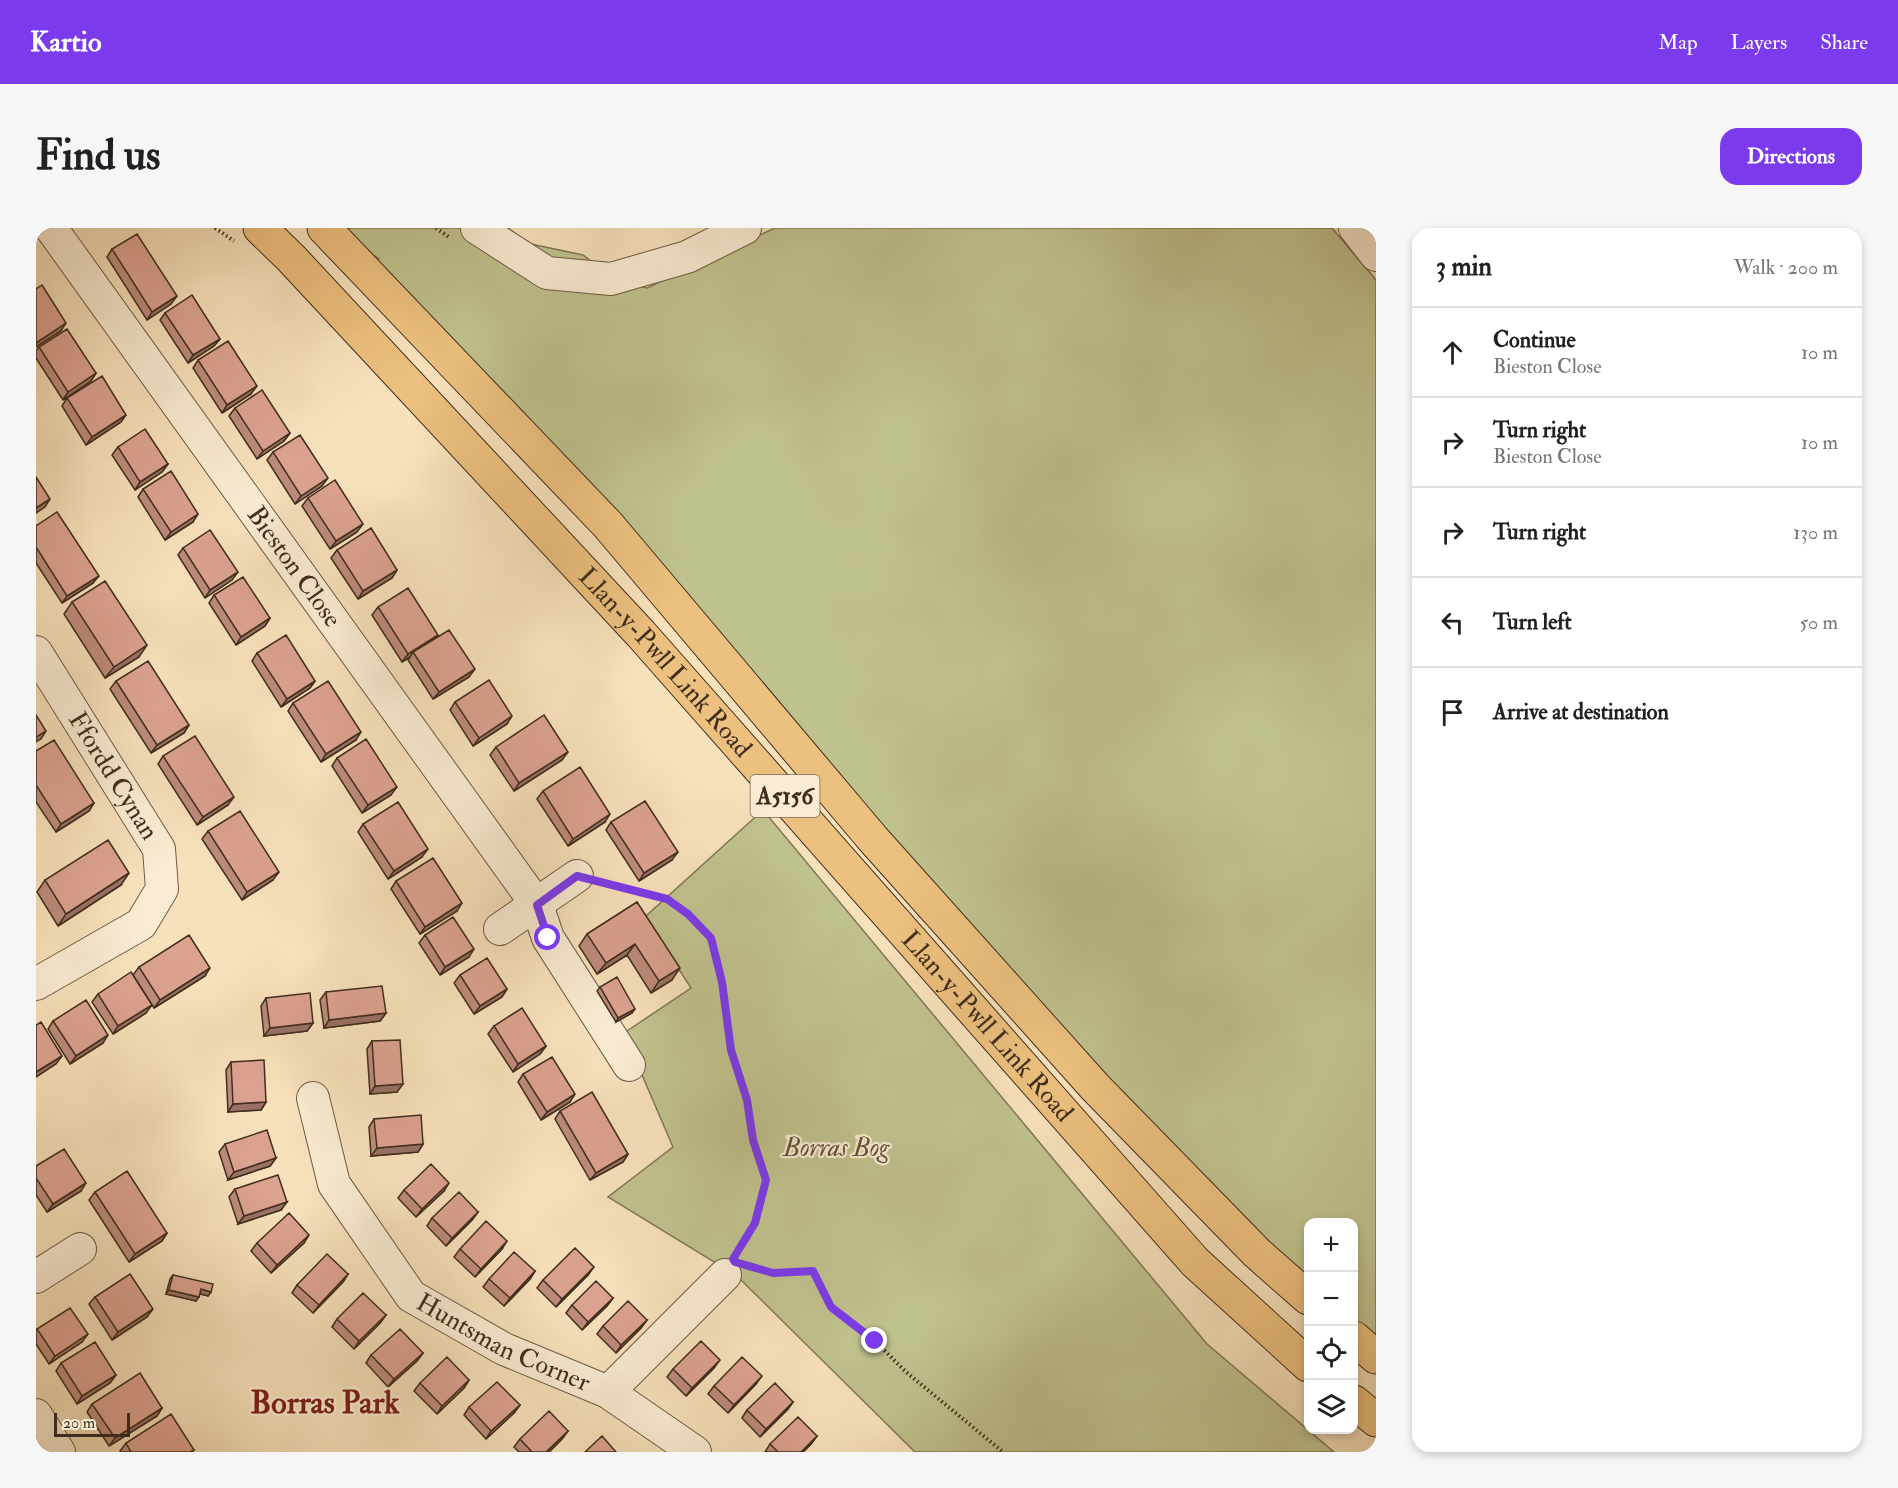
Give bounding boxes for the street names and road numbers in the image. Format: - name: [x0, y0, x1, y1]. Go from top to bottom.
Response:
- street label: Bieston Close: [240, 500, 348, 634]
- street label: Llan-y-Pwll Link Road: [571, 561, 759, 764]
- street label: Ffordd Cynan: [61, 706, 165, 846]
- road number: A5156: [750, 775, 819, 817]
- street label: Llan-y-Pwll Link Road: [894, 924, 1080, 1129]
- street label: Huntsman Corner: [410, 1286, 595, 1399]

